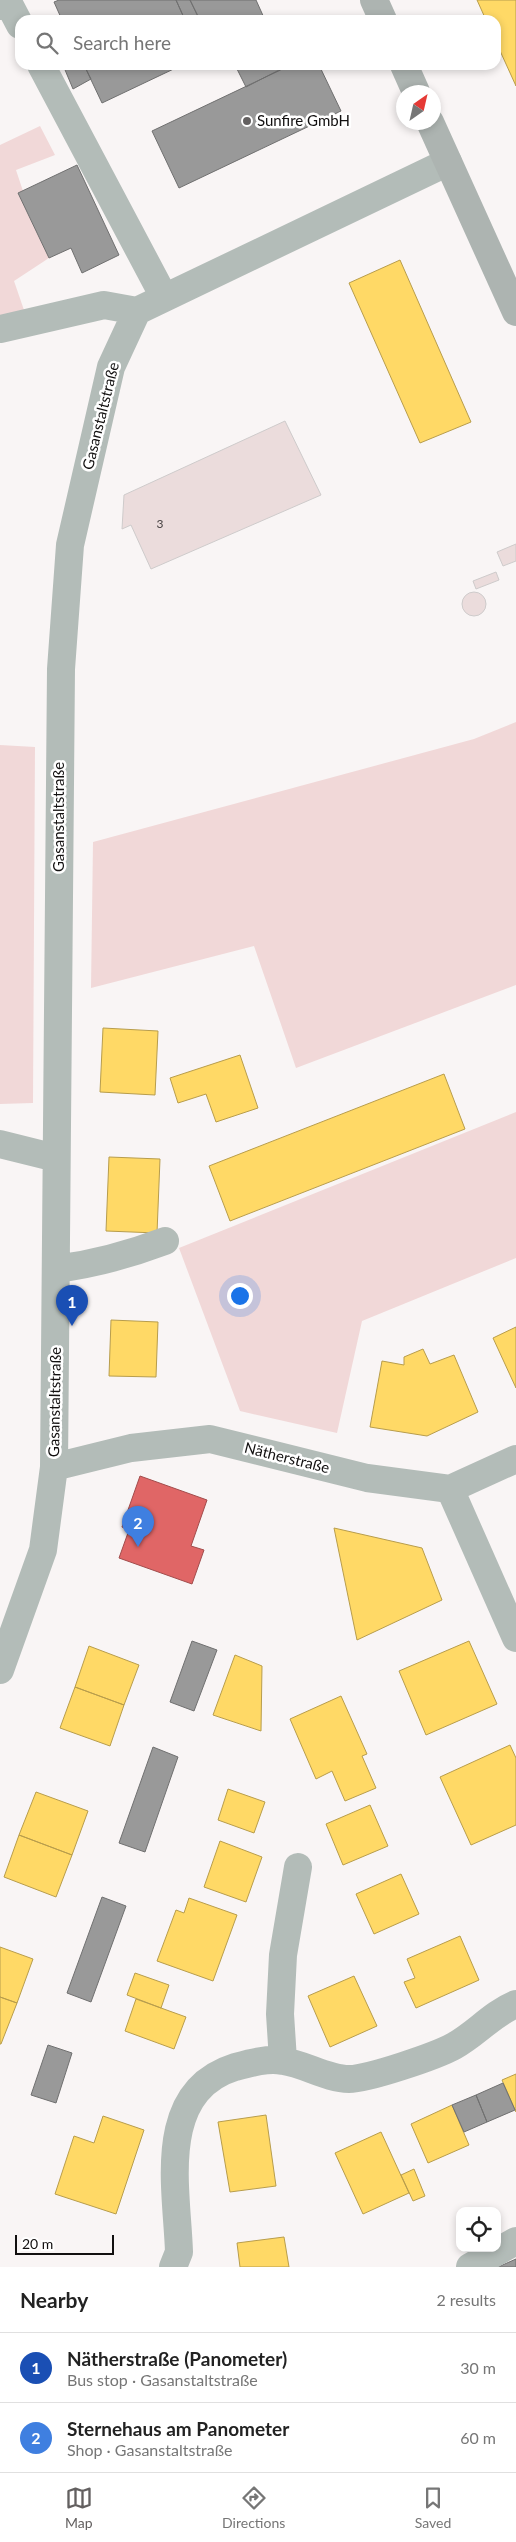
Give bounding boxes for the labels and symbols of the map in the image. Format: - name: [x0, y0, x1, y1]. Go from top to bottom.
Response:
- north arrow: [396, 85, 441, 130]
- place label: Sunfire GmbH: [257, 111, 350, 129]
- marker: Sunfire GmbH: [241, 115, 253, 127]
- street label: Gasanstaltstraße: [78, 360, 122, 471]
- house number: 3: [157, 516, 164, 531]
- street label: Gasanstaltstraße: [49, 762, 67, 872]
- your location: [227, 1283, 253, 1309]
- pin: 1: [56, 1285, 88, 1326]
- street label: Gasanstaltstraße: [44, 1347, 64, 1457]
- street label: Nätherstraße: [243, 1438, 332, 1476]
- pin: 2: [122, 1506, 154, 1547]
- scale bar: [15, 2232, 114, 2255]

